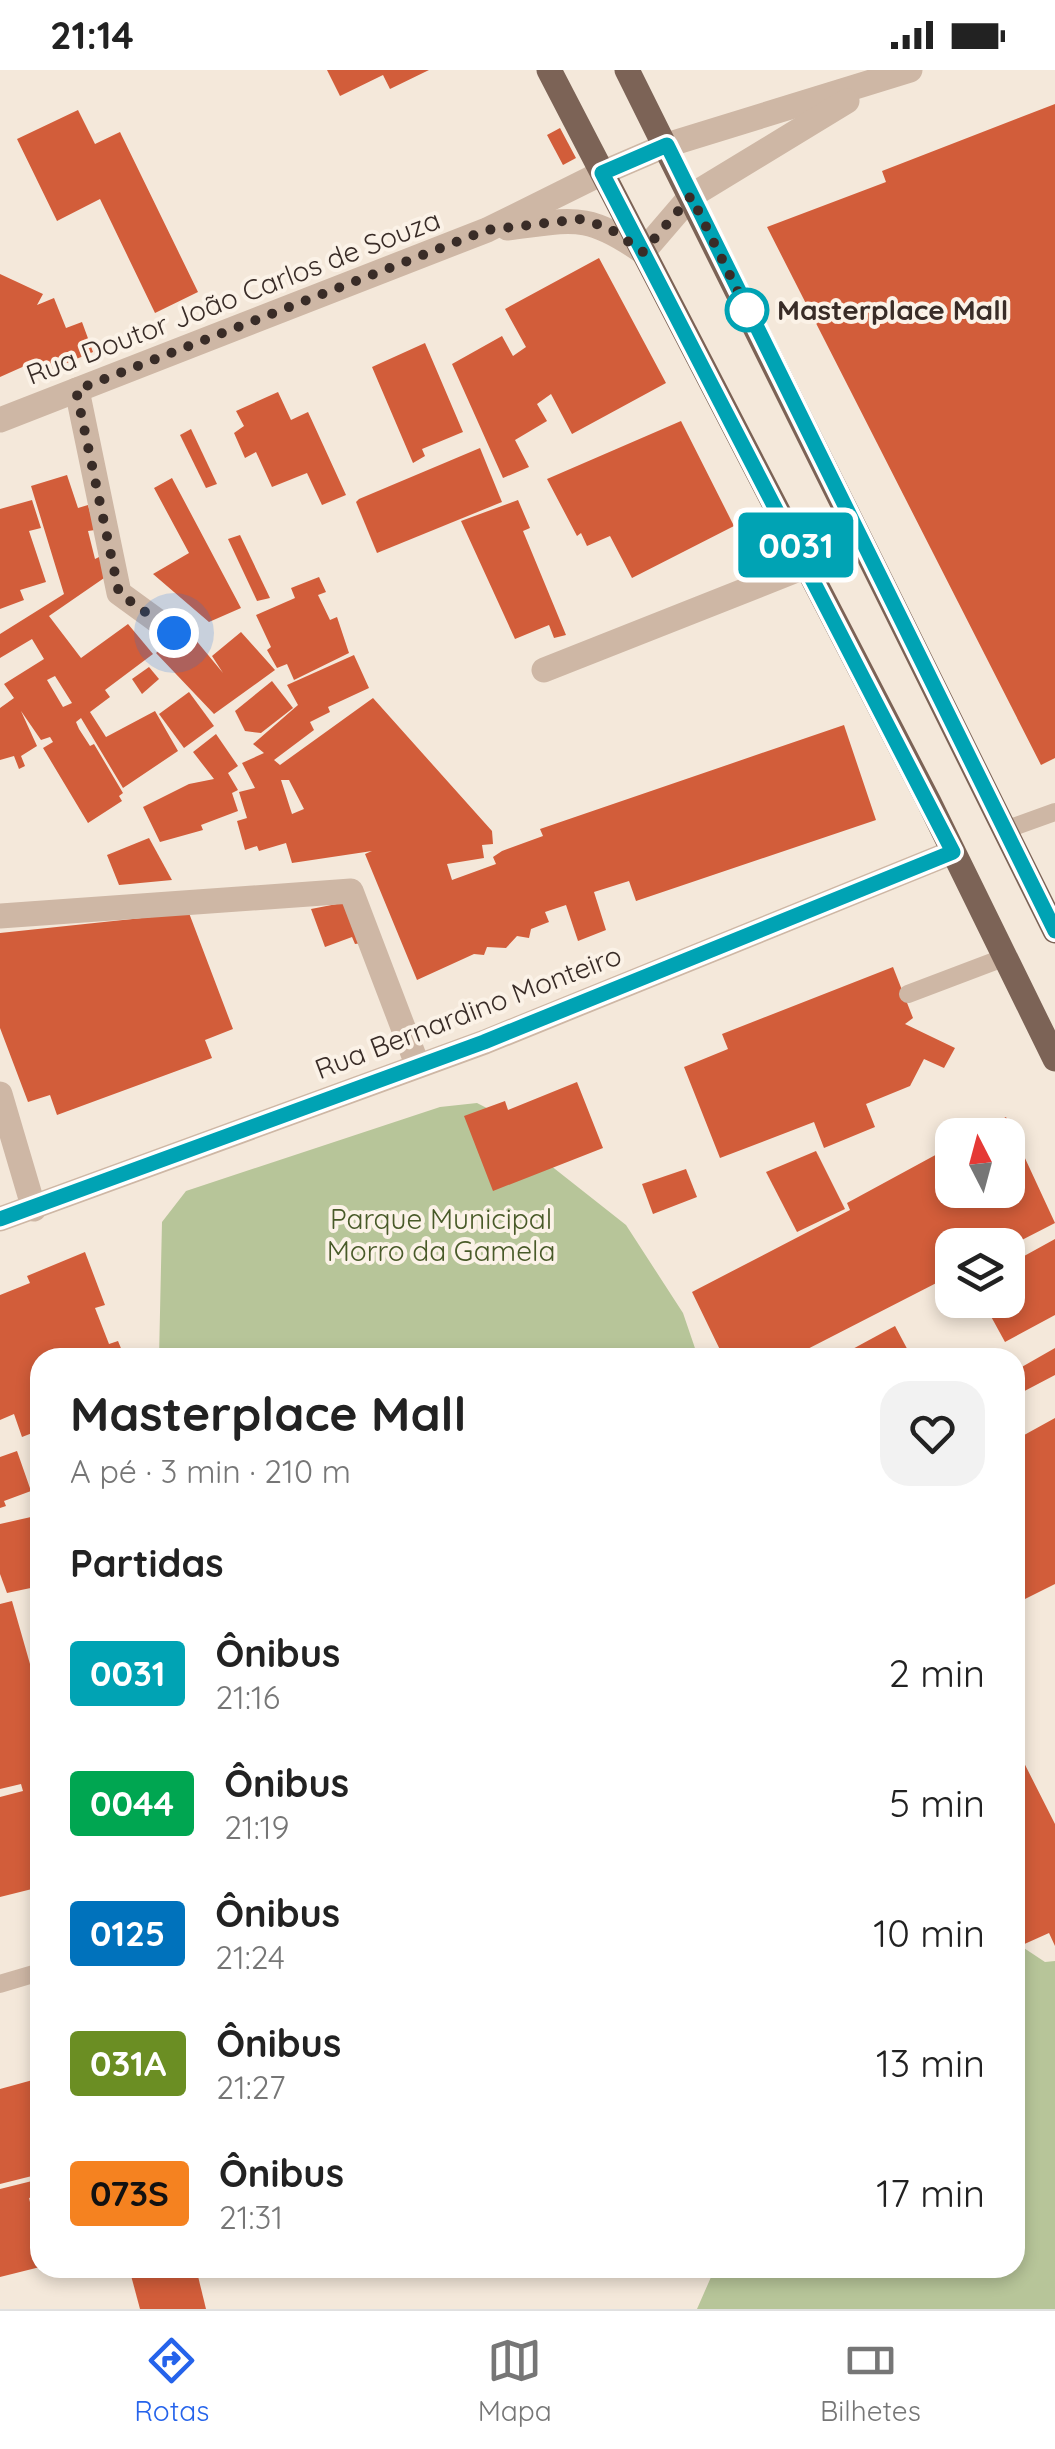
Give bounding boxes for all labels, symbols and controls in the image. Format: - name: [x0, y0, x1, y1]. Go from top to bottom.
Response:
- text: 21:14: [50, 11, 134, 59]
- street label: Rua Doutor João Carlos de Souza: [21, 201, 445, 392]
- marker: Masterplace Mall: [726, 289, 768, 331]
- place label: Masterplace Mall: [777, 292, 1008, 327]
- line badge: 0031: [726, 512, 866, 578]
- text: 0031: [758, 523, 834, 567]
- your location: [149, 608, 199, 658]
- street label: Rua Bernardino Monteiro: [310, 937, 626, 1086]
- north arrow: [935, 1118, 1025, 1208]
- map controls: [935, 1118, 1025, 1318]
- park label: Parque Municipal Morro da Gamela: [327, 1201, 555, 1268]
- button: layers: [935, 1228, 1025, 1318]
- button: heart: [880, 1381, 985, 1486]
- text: Masterplace Mall: [70, 1383, 466, 1443]
- text: A pé · 3 min · 210 m: [70, 1451, 351, 1491]
- text: Partidas: [70, 1539, 224, 1587]
- text: Ônibus: [215, 1629, 340, 1677]
- text: 2 min: [889, 1649, 985, 1697]
- text: 0031: [90, 1651, 165, 1695]
- text: 21:16: [215, 1677, 280, 1717]
- text: Ônibus: [224, 1759, 349, 1807]
- text: 5 min: [889, 1779, 985, 1827]
- text: 0044: [90, 1781, 174, 1825]
- text: 21:19: [224, 1807, 289, 1847]
- text: Ônibus: [215, 1889, 340, 1937]
- text: 10 min: [873, 1909, 985, 1957]
- text: 0125: [90, 1911, 165, 1955]
- text: 21:24: [215, 1937, 285, 1977]
- text: Ônibus: [216, 2019, 341, 2067]
- text: 13 min: [876, 2039, 985, 2087]
- text: 031A: [90, 2041, 166, 2085]
- text: 21:27: [216, 2067, 285, 2107]
- text: Ônibus: [219, 2149, 344, 2197]
- text: 17 min: [876, 2169, 985, 2217]
- text: 073S: [90, 2171, 169, 2215]
- text: 21:31: [219, 2197, 283, 2237]
- tab: Rotas: [134, 2333, 209, 2428]
- tab: Mapa: [478, 2333, 552, 2428]
- tab: Bilhetes: [820, 2333, 921, 2428]

